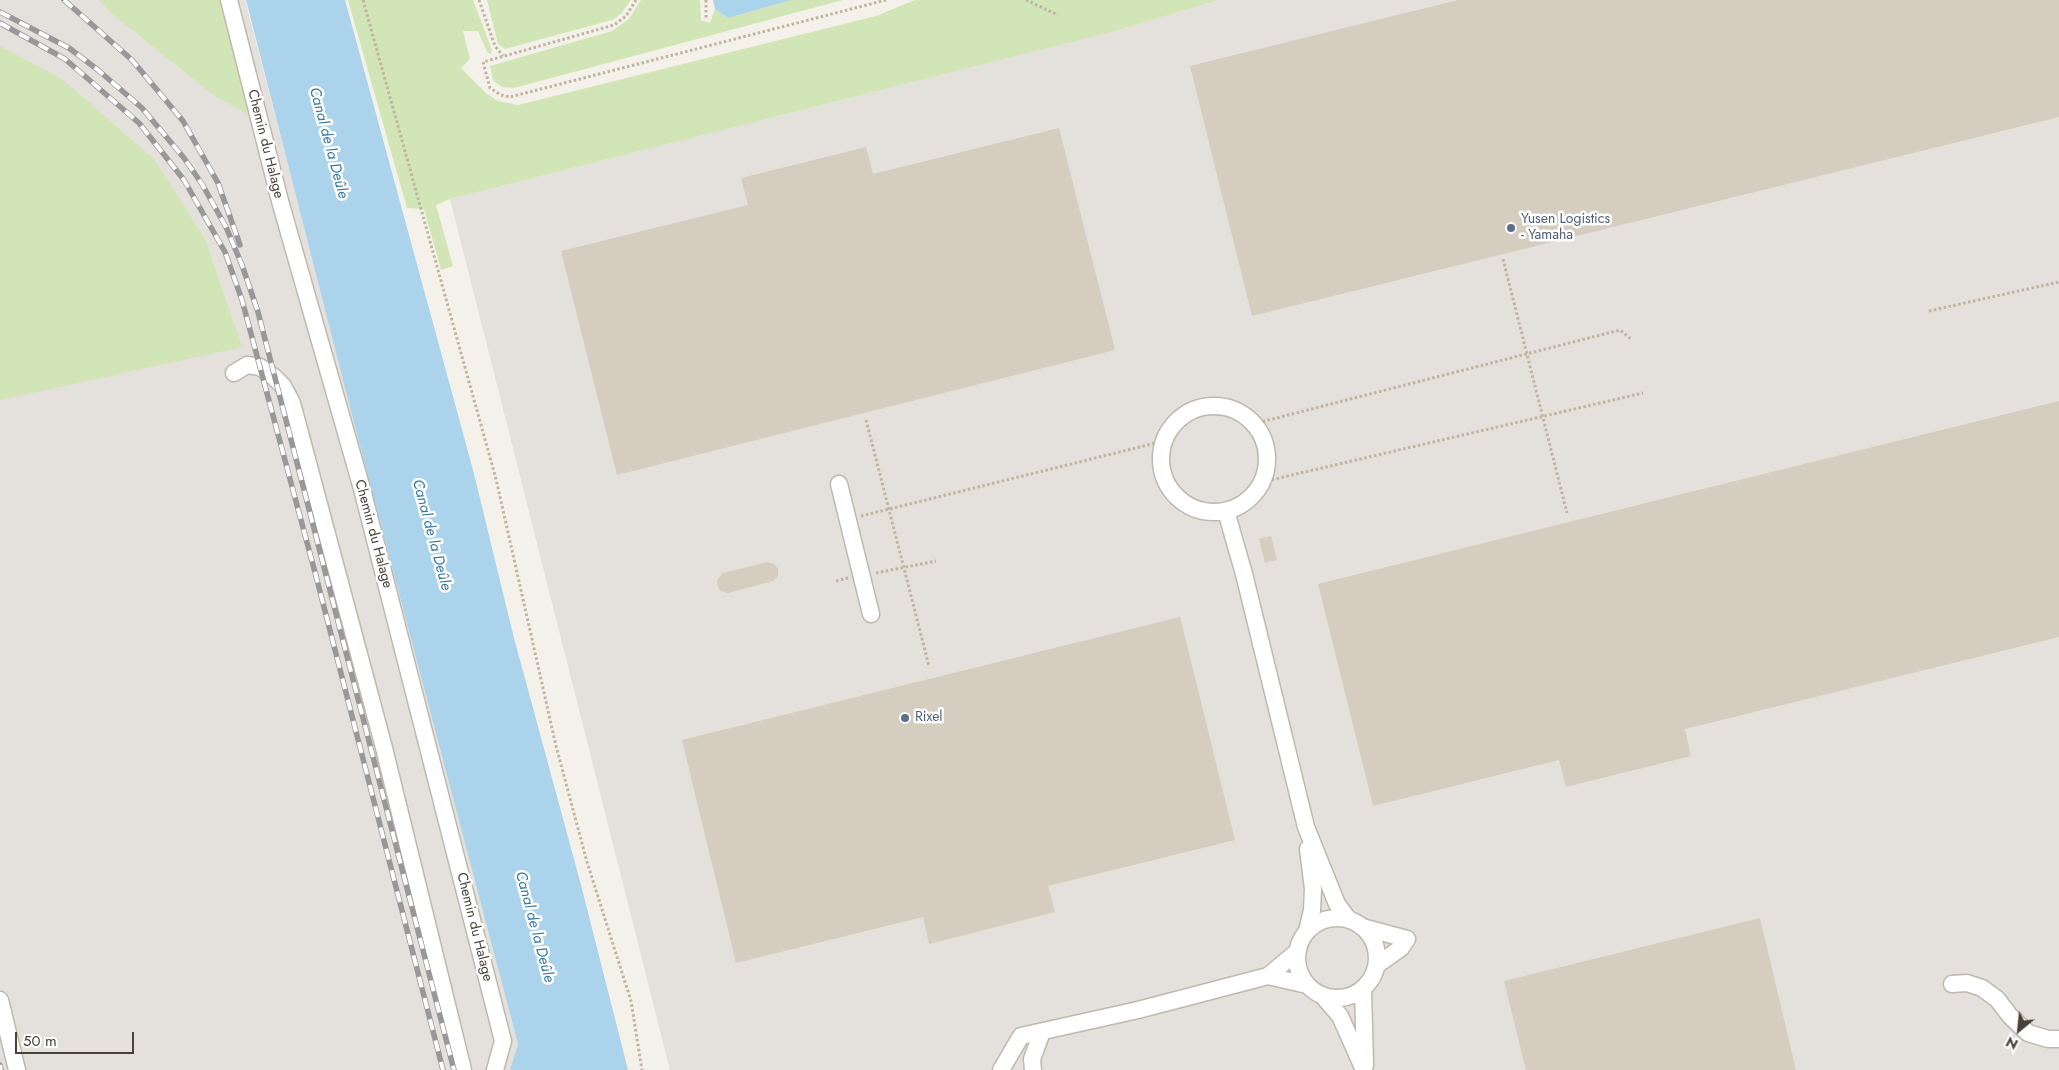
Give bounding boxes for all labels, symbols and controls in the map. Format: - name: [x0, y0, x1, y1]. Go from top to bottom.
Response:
- water label: Canal de la Deûle: [305, 85, 351, 201]
- street label: Chemin du Halage: [243, 88, 287, 200]
- place label: Yusen Logistics - Yamaha: [1521, 212, 1610, 244]
- marker: Yusen Logistics - Yamaha: [1505, 222, 1517, 234]
- water label: Canal de la Deûle: [408, 477, 454, 593]
- street label: Chemin du Halage: [350, 478, 396, 590]
- place label: Rixel: [915, 710, 943, 726]
- marker: Rixel: [899, 712, 911, 724]
- water label: Canal de la Deûle: [511, 869, 557, 985]
- street label: Chemin du Halage: [452, 871, 496, 983]
- north arrow: [1994, 1005, 2044, 1055]
- scale bar: [18, 1022, 136, 1054]
- text: 50 m: [23, 1030, 57, 1052]
- text: N: [2002, 1032, 2022, 1055]

